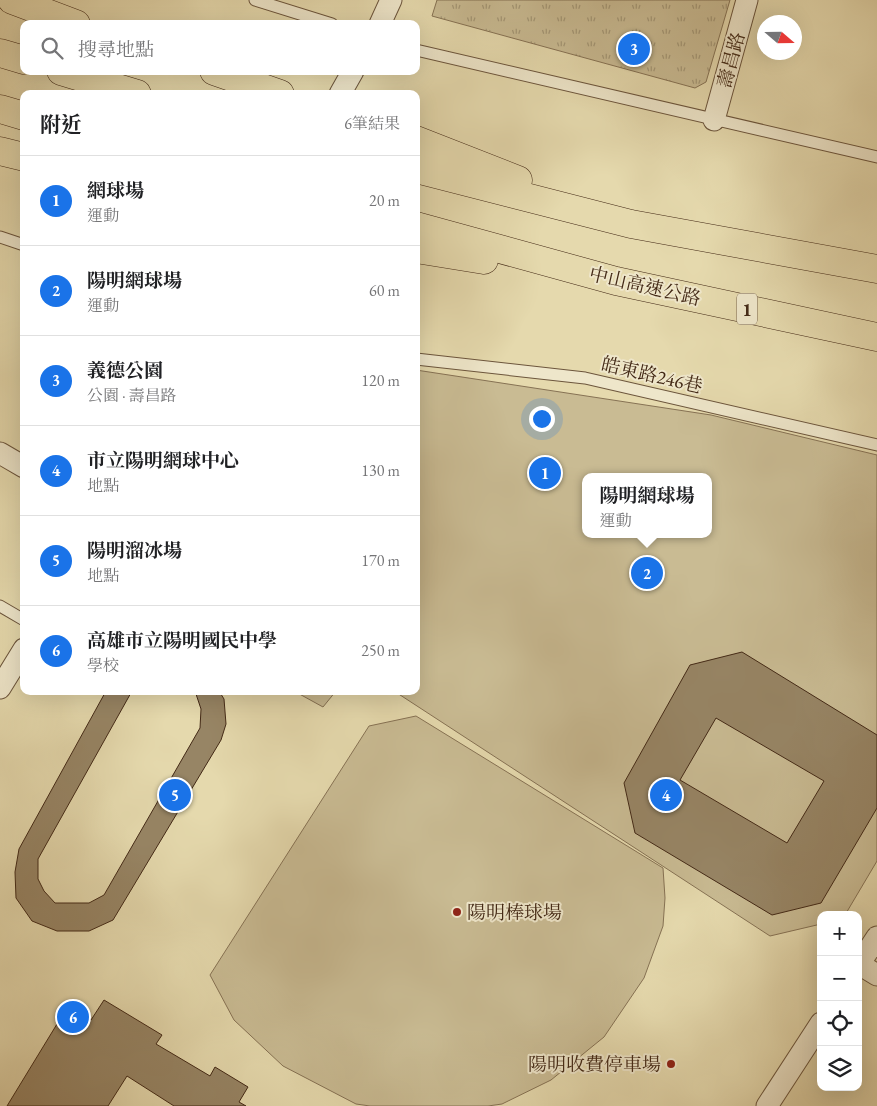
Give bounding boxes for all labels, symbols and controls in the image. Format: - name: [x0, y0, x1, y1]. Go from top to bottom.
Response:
- north arrow: [757, 15, 802, 60]
- search box: [20, 20, 420, 75]
- street label: 壽昌路: [712, 29, 750, 91]
- pin: 3: [618, 30, 650, 68]
- icon: search: [38, 34, 66, 62]
- text: 搜尋地點: [78, 37, 154, 62]
- text: 附近: [40, 111, 82, 138]
- text: 6筆結果: [344, 113, 400, 134]
- text: 網球場: [87, 178, 144, 203]
- text: 1: [52, 190, 60, 211]
- text: 20 m: [369, 190, 400, 211]
- text: 運動: [87, 205, 119, 226]
- street label: 中山高速公路: [587, 261, 703, 311]
- text: 陽明網球場: [87, 268, 182, 293]
- text: 2: [52, 280, 60, 301]
- text: 60 m: [369, 280, 400, 301]
- road number: 1: [737, 294, 757, 324]
- text: 運動: [87, 295, 119, 316]
- street label: 皓東路246巷: [599, 351, 705, 399]
- text: 義德公園: [87, 358, 163, 383]
- text: 3: [52, 370, 60, 391]
- text: 120 m: [361, 370, 400, 391]
- text: 公園 · 壽昌路: [87, 385, 177, 406]
- your location: [529, 406, 555, 432]
- text: 市立陽明網球中心: [87, 448, 239, 473]
- pin: 1: [529, 454, 561, 492]
- text: 4: [52, 460, 60, 481]
- text: 130 m: [361, 460, 400, 481]
- popup: [582, 473, 712, 538]
- text: 地點: [87, 475, 119, 496]
- text: 陽明網球場: [599, 483, 695, 508]
- text: 運動: [599, 510, 632, 531]
- text: 陽明溜冰場: [87, 538, 182, 563]
- text: 5: [52, 550, 60, 571]
- text: 170 m: [361, 550, 400, 571]
- pin: 2: [631, 554, 663, 592]
- text: 地點: [87, 565, 119, 586]
- text: 高雄市立陽明國民中學: [87, 628, 277, 653]
- text: 6: [52, 640, 60, 661]
- text: 250 m: [361, 640, 400, 661]
- text: 學校: [87, 655, 119, 676]
- pin: 5: [159, 776, 191, 814]
- pin: 4: [650, 776, 682, 814]
- place label: 陽明棒球場: [467, 900, 562, 925]
- marker: 陽明棒球場: [451, 906, 463, 918]
- map controls: [817, 911, 862, 1091]
- button: +: [817, 911, 862, 956]
- button: −: [817, 956, 862, 1001]
- pin: 6: [57, 998, 89, 1036]
- button: locate: [817, 1001, 862, 1046]
- button: layers: [817, 1046, 862, 1091]
- place label: 陽明收費停車場: [528, 1052, 661, 1077]
- marker: 陽明收費停車場: [665, 1058, 677, 1070]

